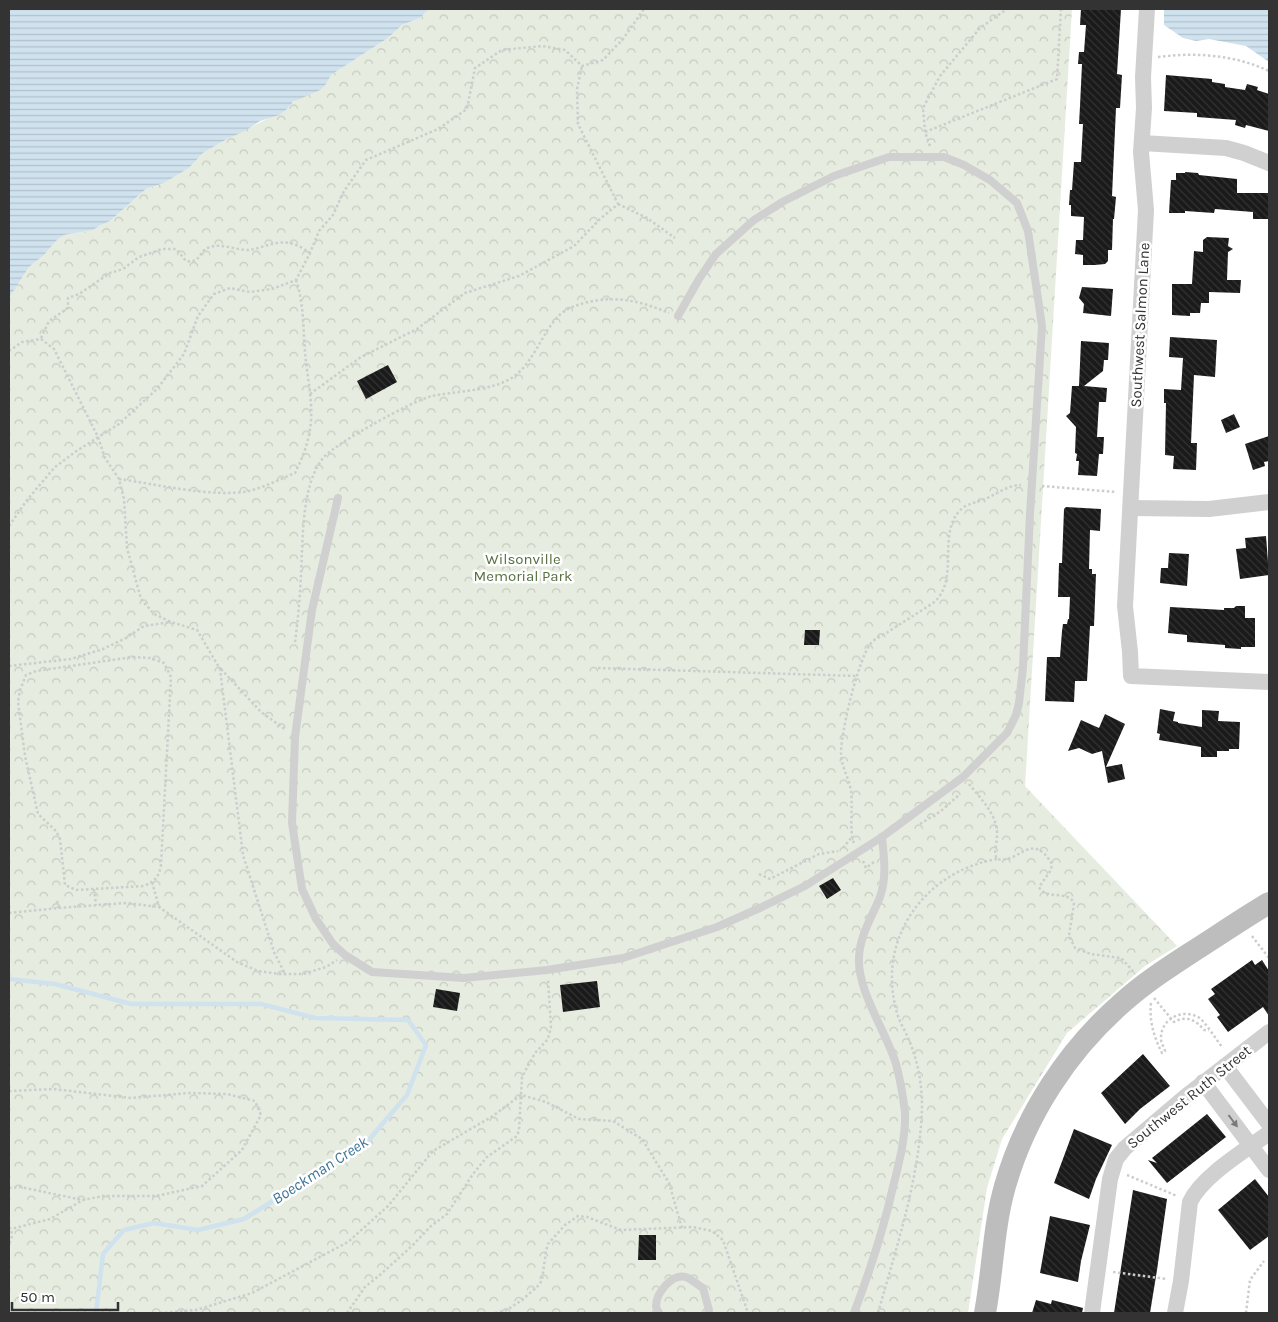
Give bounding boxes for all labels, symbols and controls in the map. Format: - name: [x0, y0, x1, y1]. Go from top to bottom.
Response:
- street label: Southwest Salmon Lane: [1127, 242, 1153, 408]
- park label: Wilsonville Memorial Park: [474, 550, 572, 585]
- street label: Southwest Ruth Street: [1123, 1041, 1255, 1153]
- one-way arrow: [1227, 1114, 1238, 1127]
- water label: Boeckman Creek: [268, 1131, 372, 1208]
- scale bar: [12, 1280, 119, 1312]
- text: 50 m: [20, 1288, 55, 1306]

